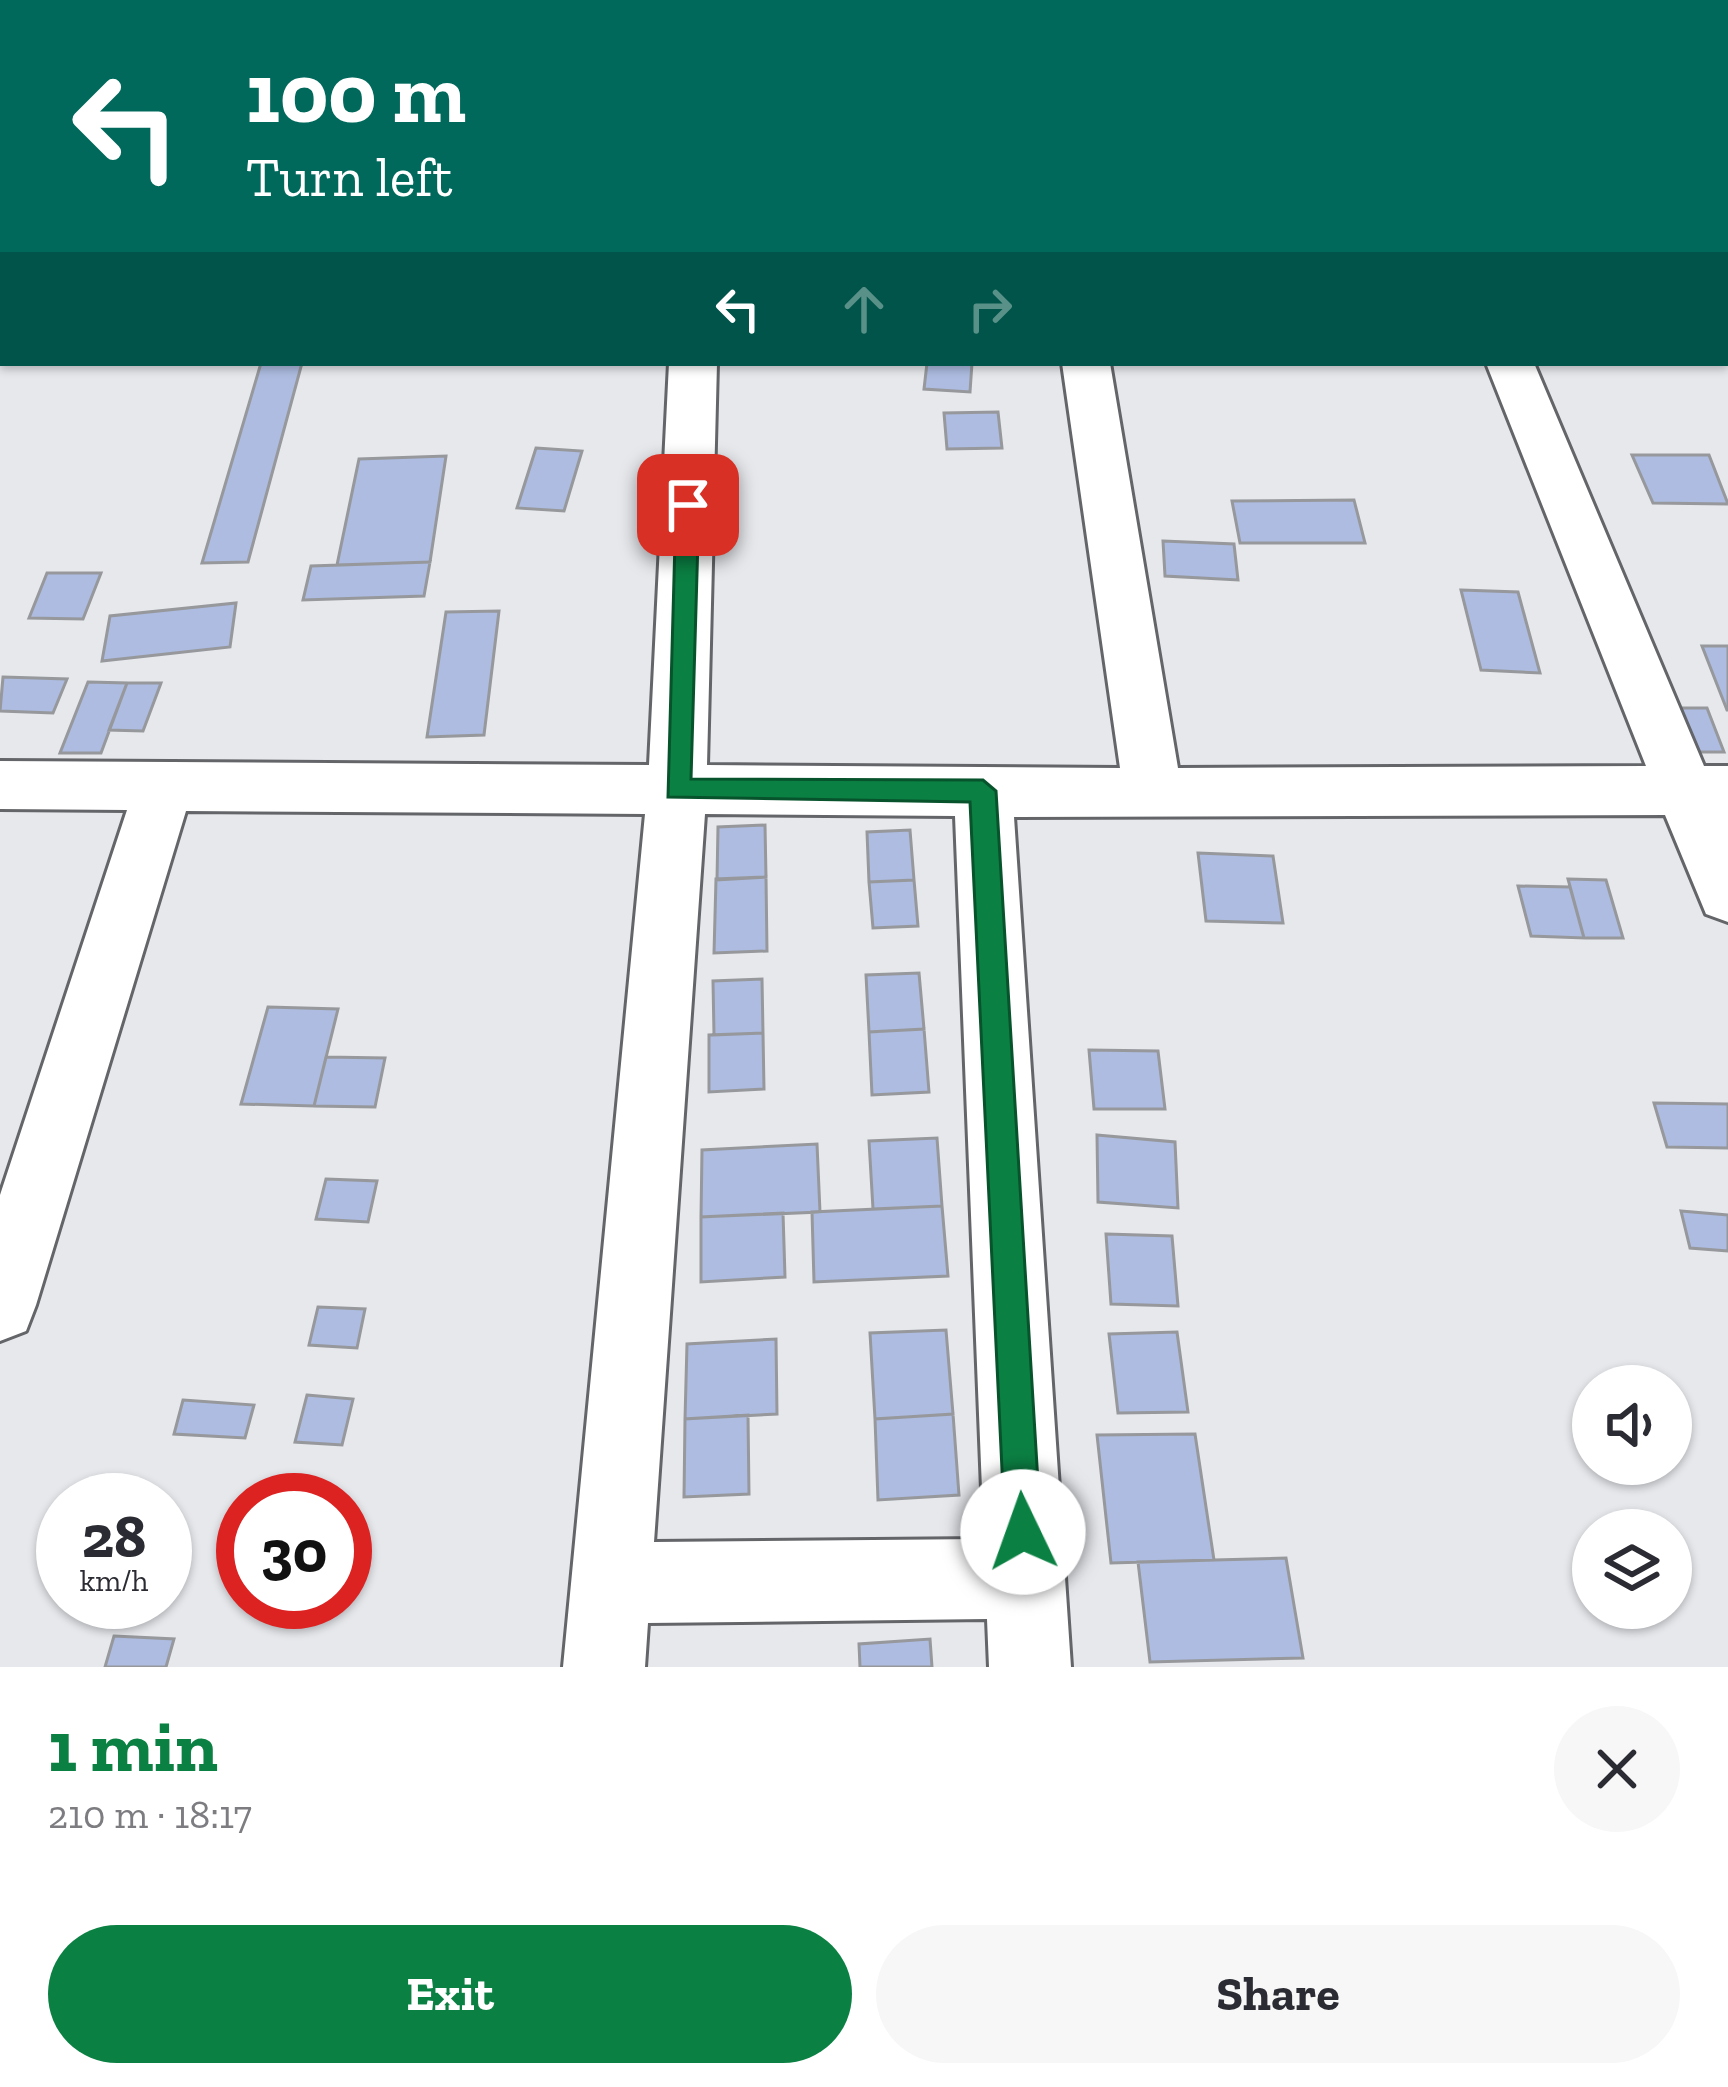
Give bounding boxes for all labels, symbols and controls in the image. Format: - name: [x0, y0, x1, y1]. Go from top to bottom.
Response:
- text: 100 m: [246, 43, 466, 144]
- icon: left: [48, 48, 204, 204]
- text: Turn left: [246, 145, 453, 210]
- icon: left: [705, 276, 771, 342]
- icon: ahead: [831, 276, 897, 342]
- icon: right: [957, 276, 1023, 342]
- pin: [637, 454, 739, 556]
- icon: arrive: [655, 472, 721, 538]
- map controls: [1572, 1365, 1692, 1629]
- button: sound: [1572, 1365, 1692, 1485]
- position arrow: [960, 1469, 1086, 1595]
- speed limit sign: 30: [216, 1473, 372, 1629]
- text: 28: [82, 1500, 146, 1572]
- button: layers: [1572, 1509, 1692, 1629]
- text: km/h: [80, 1563, 148, 1599]
- text: 1 min: [48, 1703, 218, 1789]
- button: close: [1554, 1706, 1680, 1832]
- text: 210 m · 18:17: [48, 1791, 252, 1838]
- button: Exit: [48, 1925, 852, 2063]
- button: Share: [876, 1925, 1680, 2063]

